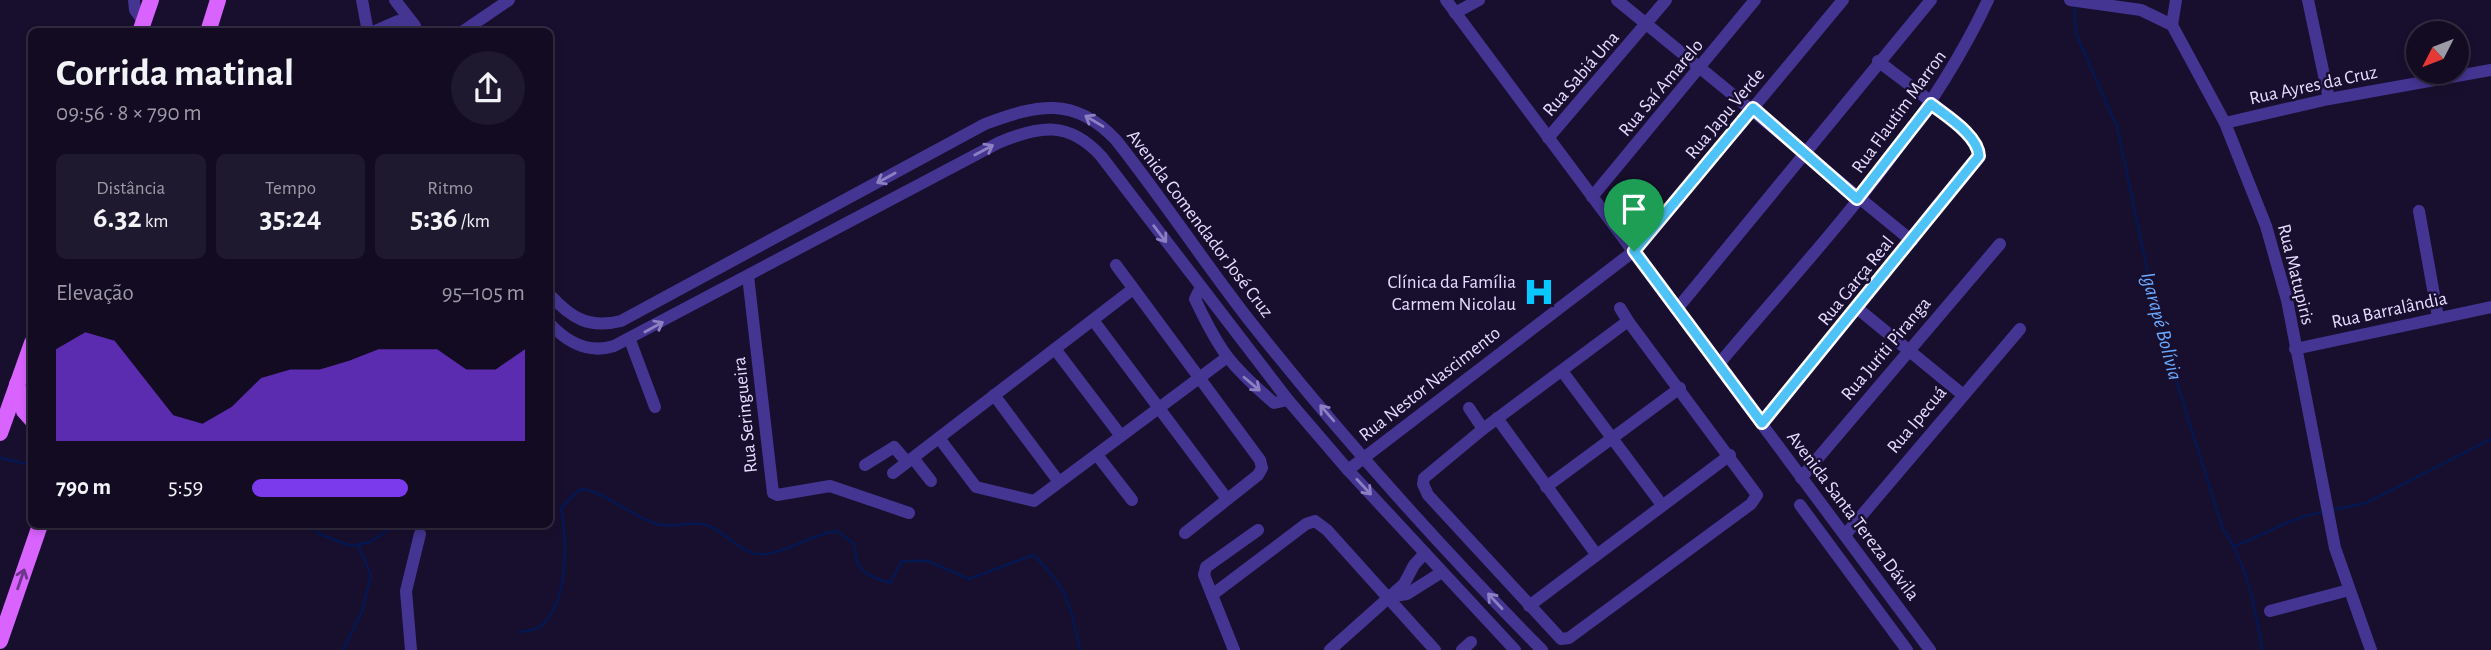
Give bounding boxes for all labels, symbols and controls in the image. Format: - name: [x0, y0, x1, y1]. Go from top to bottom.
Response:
- north arrow: [2406, 21, 2469, 84]
- map controls: [2406, 21, 2469, 84]
- street label: Rua Sabiá Una: [1539, 28, 1623, 120]
- street label: Rua Saí Amarelo: [1615, 36, 1707, 140]
- street label: Rua Flautim Marron: [1848, 47, 1950, 177]
- button: share: [451, 51, 525, 125]
- text: Corrida matinal: [56, 55, 294, 93]
- street label: Rua Ayres da Cruz: [2248, 63, 2379, 108]
- street label: Rua Japu Verde: [1682, 65, 1768, 163]
- text: 09:56 · 8 × 790 m: [56, 102, 202, 125]
- one-way arrow: [1084, 114, 1104, 128]
- street label: Avenida Comendador José Cruz: [1123, 127, 1277, 321]
- one-way arrow: [973, 143, 994, 156]
- one-way arrow: [876, 171, 896, 185]
- text: Distância: [96, 179, 165, 198]
- text: Tempo: [265, 179, 316, 198]
- text: Ritmo: [427, 179, 473, 198]
- pin: [1604, 179, 1664, 251]
- icon: arrive: [1615, 190, 1653, 228]
- text: 6.32: [93, 203, 142, 233]
- text: 35:24: [260, 203, 321, 233]
- text: 5:36: [410, 203, 458, 233]
- text: km: [142, 212, 169, 231]
- text: /km: [458, 212, 490, 231]
- street label: Rua Matupiris: [2274, 222, 2317, 327]
- one-way arrow: [1152, 224, 1167, 243]
- street label: Rua Garça Real: [1815, 233, 1898, 329]
- water label: Igarapé Bolívia: [2136, 270, 2186, 383]
- place label: Clínica da Família Carmem Nicolau: [1387, 273, 1516, 314]
- hospital icon: Clínica da Família Carmem Nicolau: [1522, 275, 1556, 309]
- text: Elevação: [56, 282, 134, 305]
- text: 95–105 m: [442, 282, 525, 305]
- street label: Rua Barralândia: [2330, 289, 2449, 332]
- street label: Rua Juriti Piranga: [1838, 294, 1935, 404]
- one-way arrow: [643, 320, 664, 333]
- street label: Rua Nestor Nascimento: [1356, 323, 1504, 445]
- street label: Rua Seringueira: [730, 356, 761, 474]
- one-way arrow: [1243, 377, 1261, 392]
- street label: Rua Ipecuá: [1884, 383, 1951, 457]
- one-way arrow: [1319, 404, 1335, 422]
- street label: Avenida Santa Tereza Dávila: [1783, 428, 1923, 604]
- text: 790 m: [56, 476, 111, 499]
- text: 5:59: [168, 476, 203, 499]
- one-way arrow: [1355, 478, 1372, 495]
- one-way arrow: [16, 569, 28, 591]
- one-way arrow: [1487, 592, 1504, 610]

